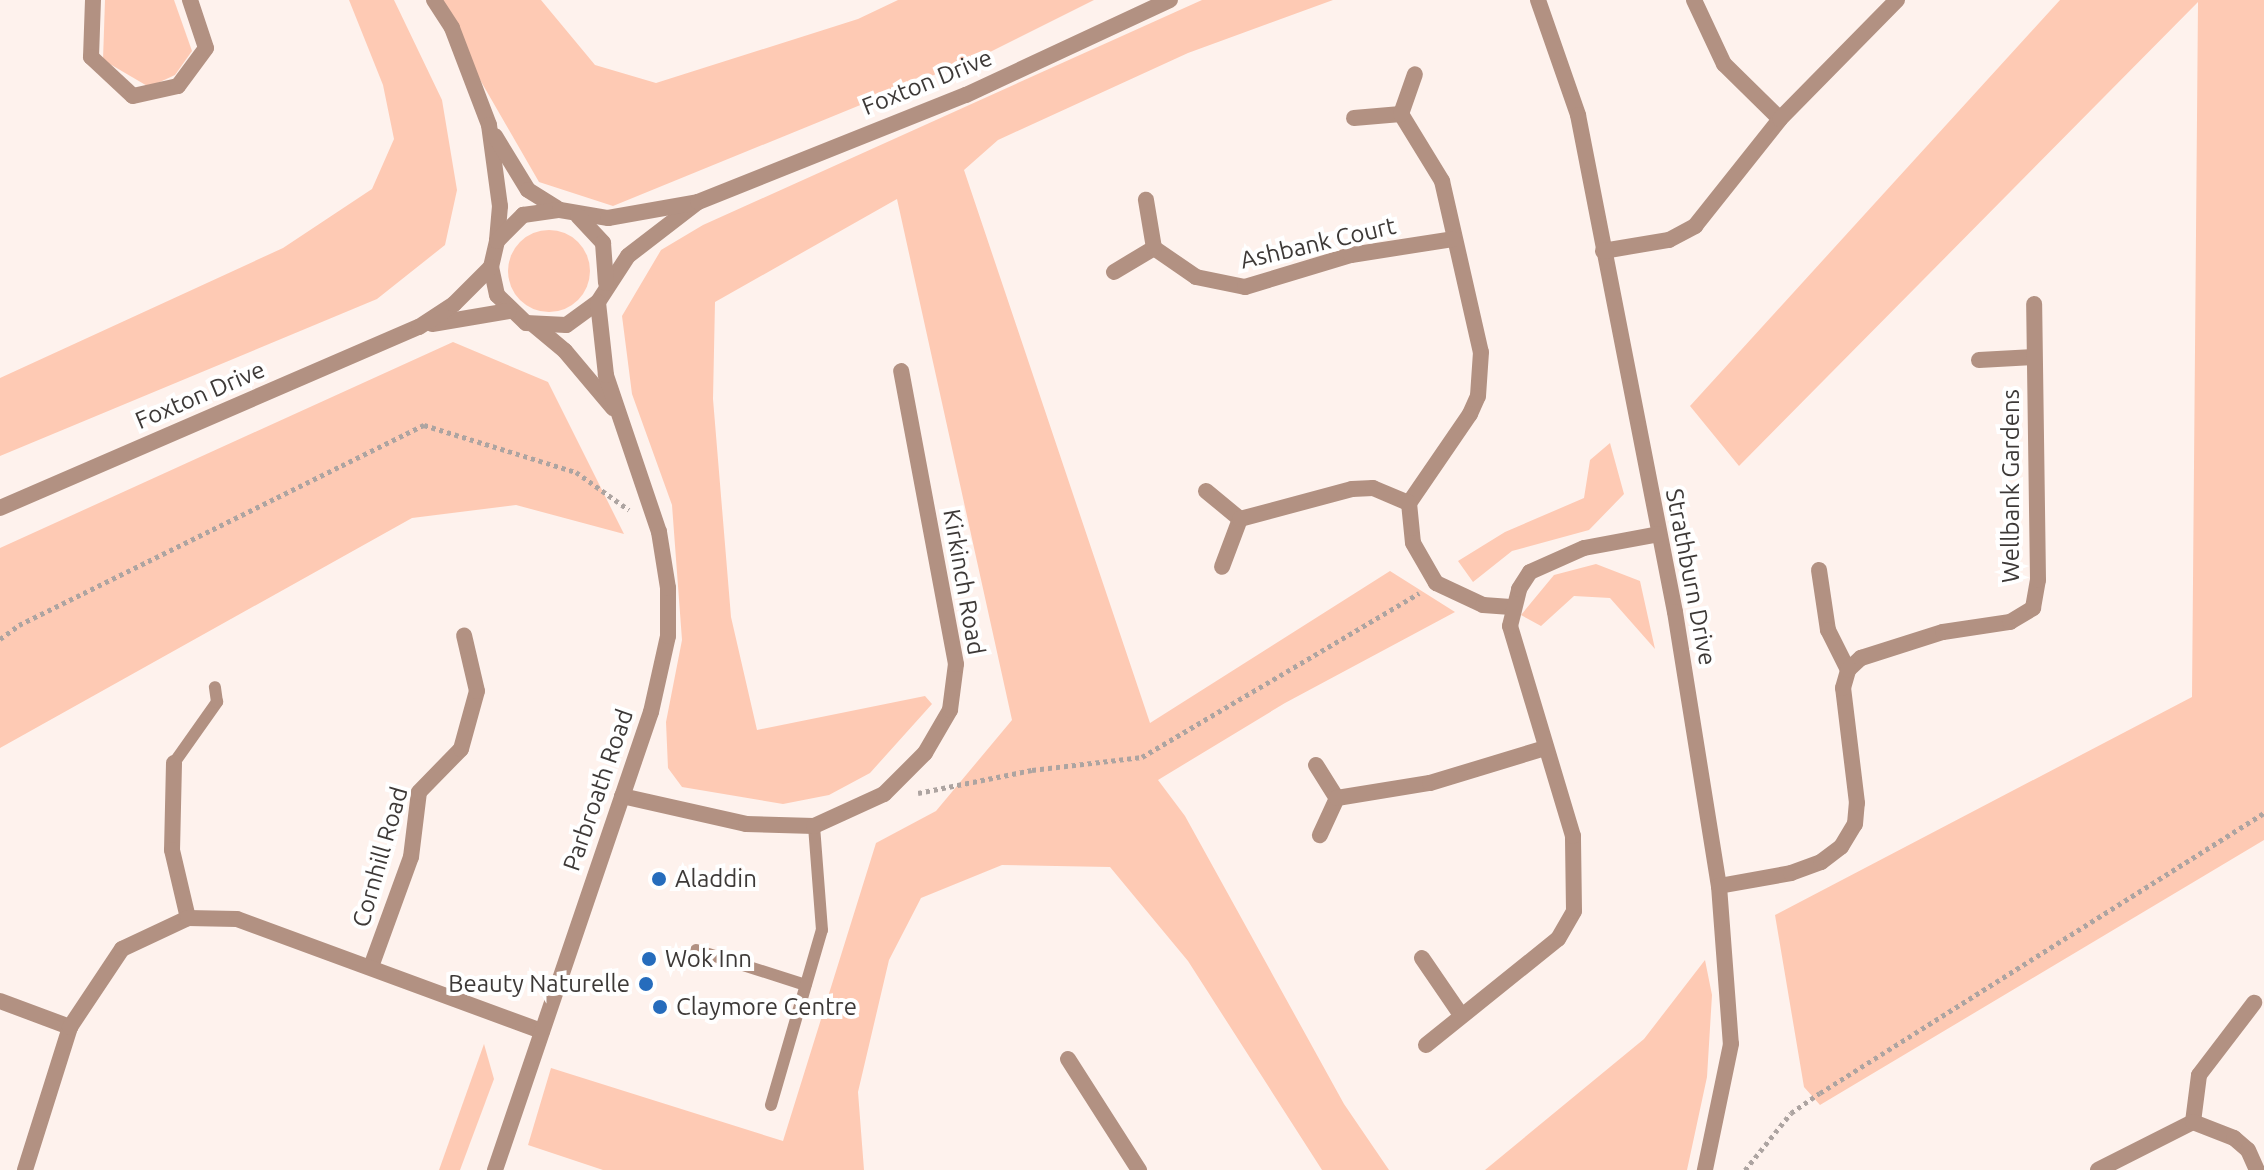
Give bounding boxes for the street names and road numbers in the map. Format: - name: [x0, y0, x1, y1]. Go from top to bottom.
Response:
- street label: Foxton Drive: [858, 43, 996, 121]
- street label: Ashbank Court: [1237, 211, 1399, 275]
- street label: Foxton Drive: [131, 355, 269, 435]
- street label: Wellbank Gardens: [1997, 389, 2025, 583]
- street label: Strathburn Drive: [1660, 486, 1722, 668]
- street label: Kirkinch Road: [937, 507, 991, 657]
- street label: Parbroath Road: [557, 705, 639, 875]
- street label: Cornhill Road: [346, 784, 414, 930]

